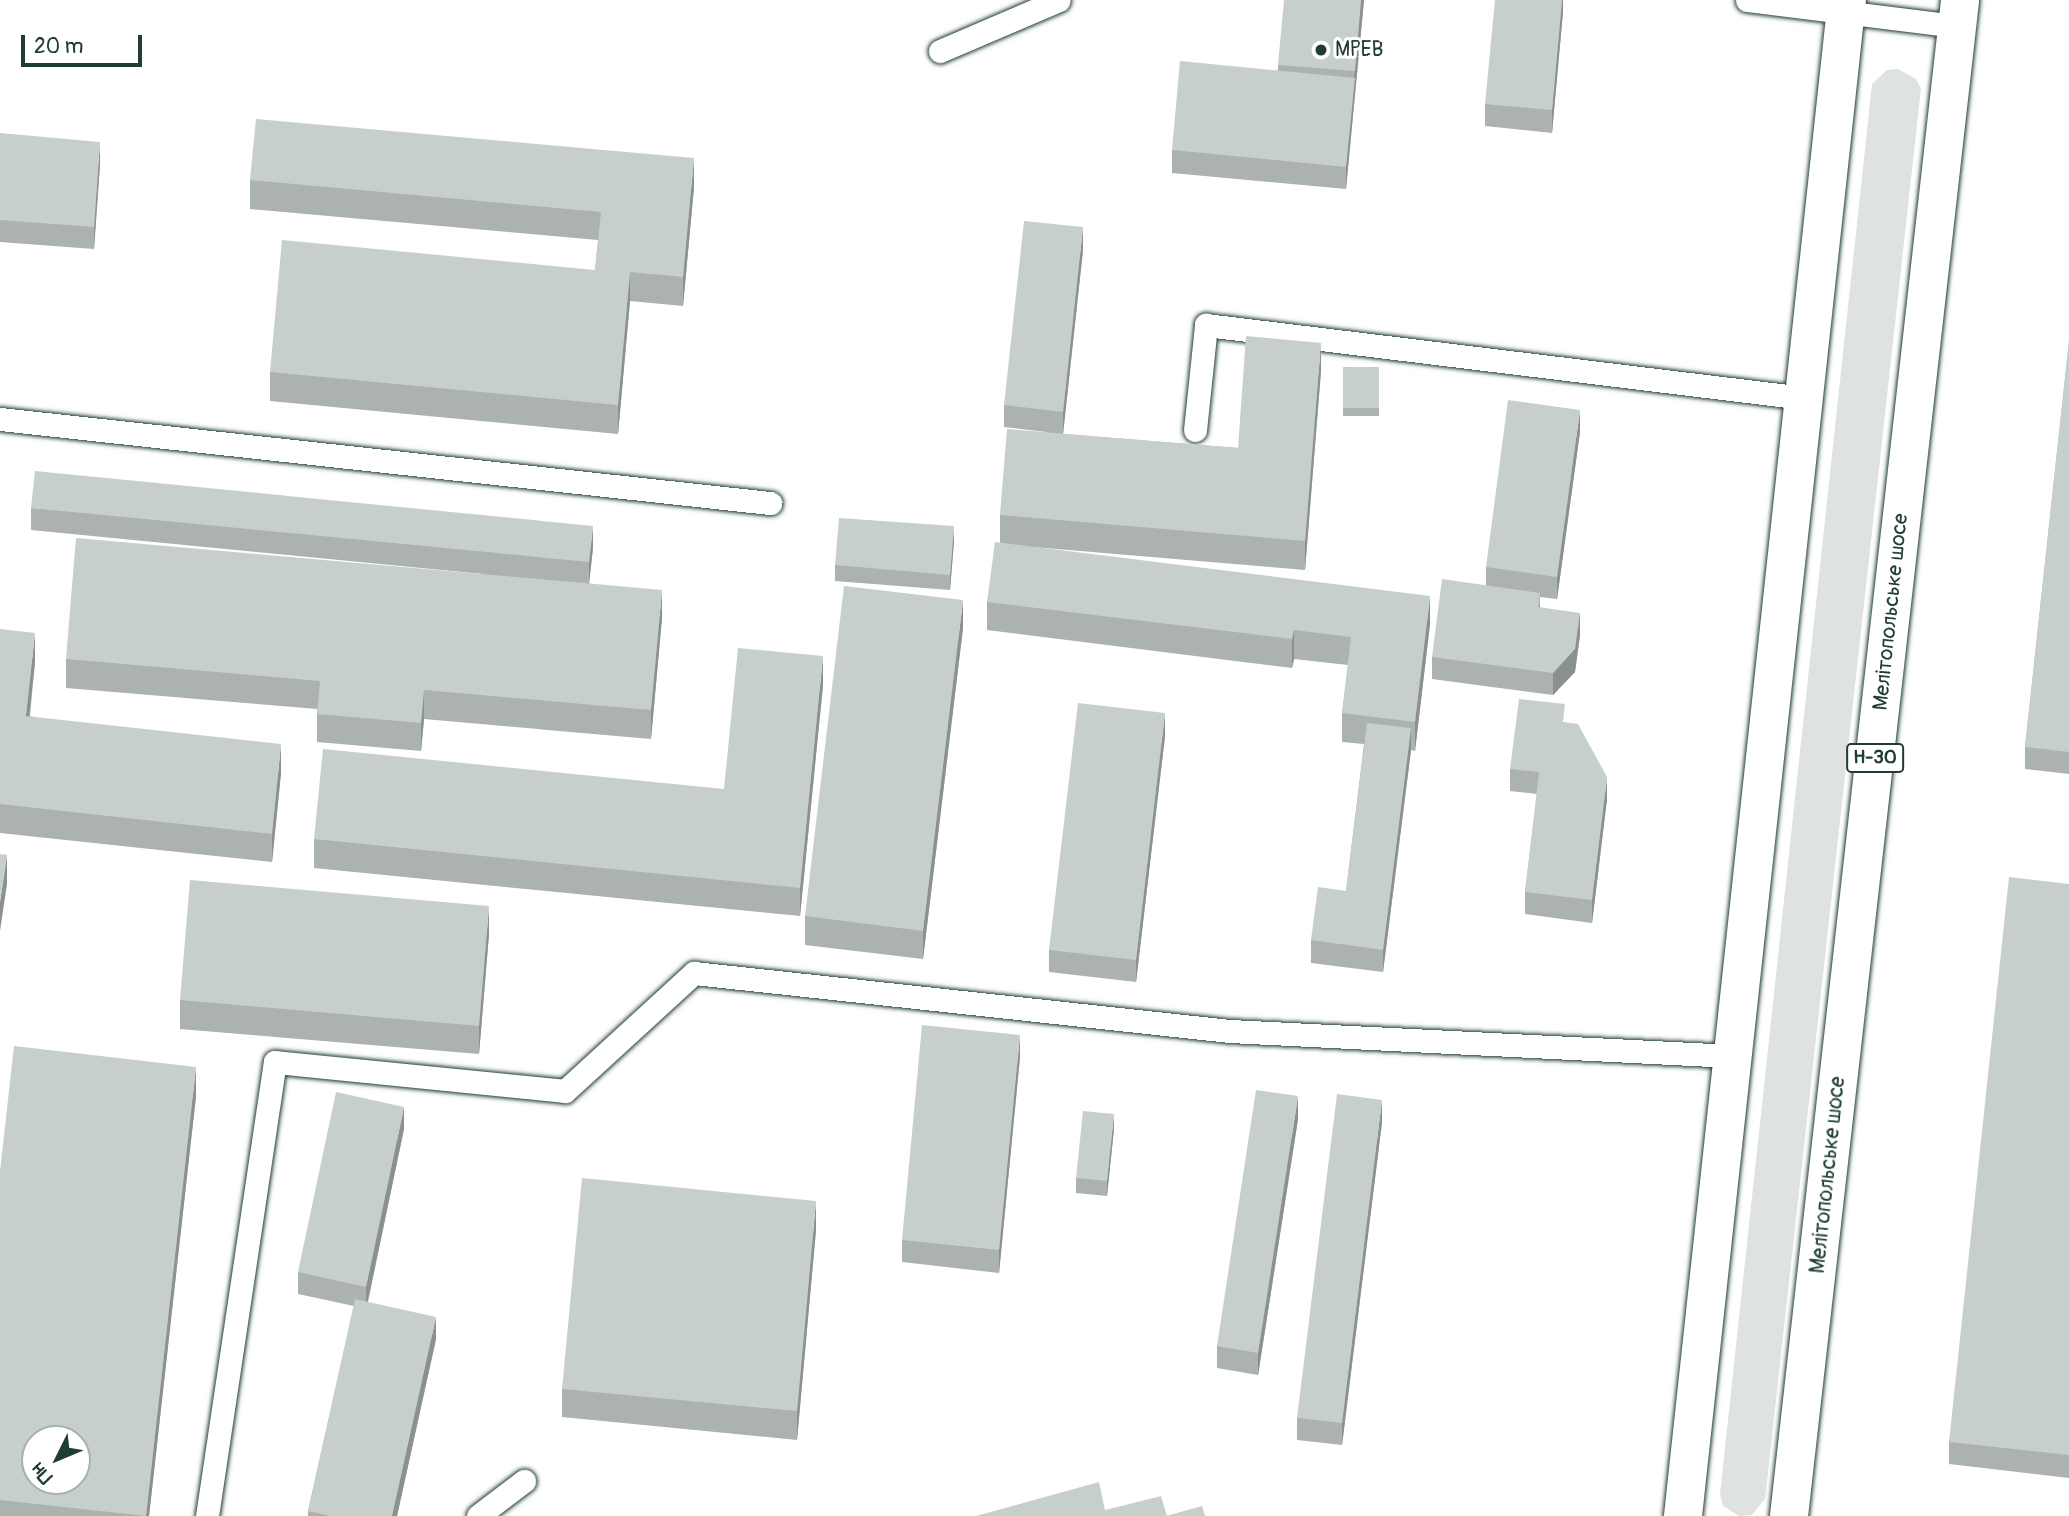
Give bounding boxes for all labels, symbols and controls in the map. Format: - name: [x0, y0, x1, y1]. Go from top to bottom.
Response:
- scale bar: [24, 21, 145, 65]
- text: 20 m: [34, 33, 83, 60]
- place label: МРЕВ: [1335, 37, 1383, 63]
- marker: МРЕВ: [1313, 42, 1329, 58]
- street label: Мелітопольське шосе: [1868, 512, 1914, 712]
- road number: Н-30: [1845, 743, 1905, 774]
- street label: Мелітопольське шосе: [1805, 1075, 1851, 1275]
- north arrow: [21, 1425, 91, 1495]
- text: Пн: [26, 1457, 58, 1489]

